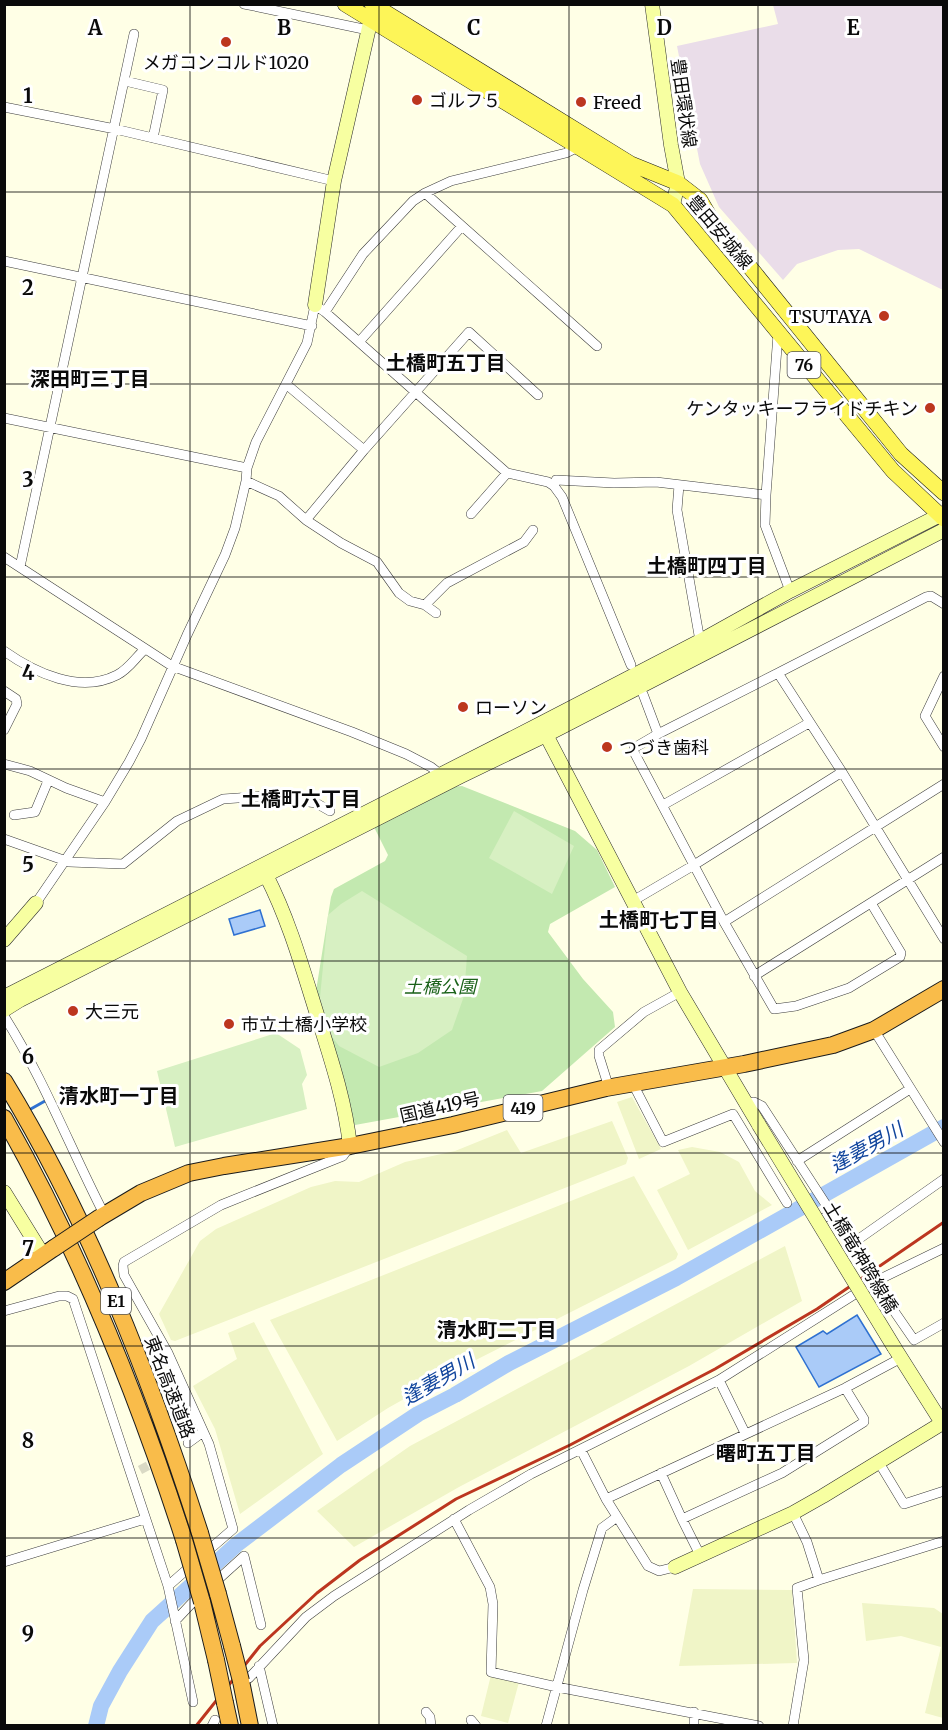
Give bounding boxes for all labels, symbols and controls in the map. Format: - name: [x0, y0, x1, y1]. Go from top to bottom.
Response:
- text: A: [87, 15, 103, 40]
- text: B: [277, 15, 291, 40]
- text: C: [467, 15, 481, 40]
- text: D: [656, 15, 672, 40]
- text: E: [846, 15, 860, 40]
- marker: メガコンコルド1020: [219, 35, 233, 49]
- place label: メガコンコルド1020: [143, 51, 309, 74]
- street label: 豊田環状線: [666, 57, 702, 149]
- text: 1: [23, 83, 33, 108]
- place label: ゴルフ５: [429, 89, 501, 112]
- place label: Freed: [593, 91, 642, 114]
- marker: ゴルフ５: [410, 93, 424, 107]
- marker: Freed: [574, 95, 588, 109]
- street label: 豊田安城線: [682, 190, 758, 274]
- text: 2: [22, 275, 34, 300]
- place label: TSUTAYA: [789, 305, 872, 328]
- marker: TSUTAYA: [877, 309, 891, 323]
- district label: 土橋町五丁目: [386, 350, 506, 375]
- road number: 76: [788, 352, 820, 378]
- district label: 深田町三丁目: [30, 366, 150, 391]
- place label: ケンタッキーフライドチキン: [686, 397, 918, 420]
- marker: ケンタッキーフライドチキン: [923, 401, 937, 415]
- text: 3: [22, 467, 34, 492]
- district label: 土橋町四丁目: [647, 553, 767, 578]
- text: 4: [22, 660, 35, 685]
- place label: ローソン: [475, 696, 547, 719]
- marker: ローソン: [456, 700, 470, 714]
- place label: つづき歯科: [619, 736, 709, 759]
- marker: つづき歯科: [600, 740, 614, 754]
- district label: 土橋町六丁目: [241, 786, 361, 811]
- text: 5: [22, 852, 34, 877]
- district label: 土橋町七丁目: [599, 907, 719, 932]
- park label: 土橋公園: [404, 975, 479, 998]
- place label: 大三元: [85, 1000, 139, 1023]
- marker: 大三元: [66, 1004, 80, 1018]
- place label: 市立土橋小学校: [241, 1013, 367, 1036]
- marker: 市立土橋小学校: [222, 1017, 236, 1031]
- text: 6: [22, 1044, 34, 1069]
- district label: 清水町一丁目: [59, 1083, 179, 1108]
- street label: 国道419号: [397, 1087, 483, 1127]
- road number: 419: [504, 1095, 542, 1121]
- water label: 逢妻男川: [825, 1116, 909, 1177]
- street label: 土橋竜神跨線橋: [819, 1197, 903, 1317]
- text: 7: [22, 1236, 34, 1261]
- road number: E1: [101, 1288, 131, 1314]
- district label: 清水町二丁目: [437, 1317, 557, 1342]
- street label: 東名高速道路: [140, 1332, 200, 1442]
- water label: 逢妻男川: [397, 1347, 481, 1410]
- text: 8: [22, 1428, 34, 1453]
- district label: 曙町五丁目: [716, 1440, 816, 1465]
- text: 9: [22, 1621, 34, 1646]

